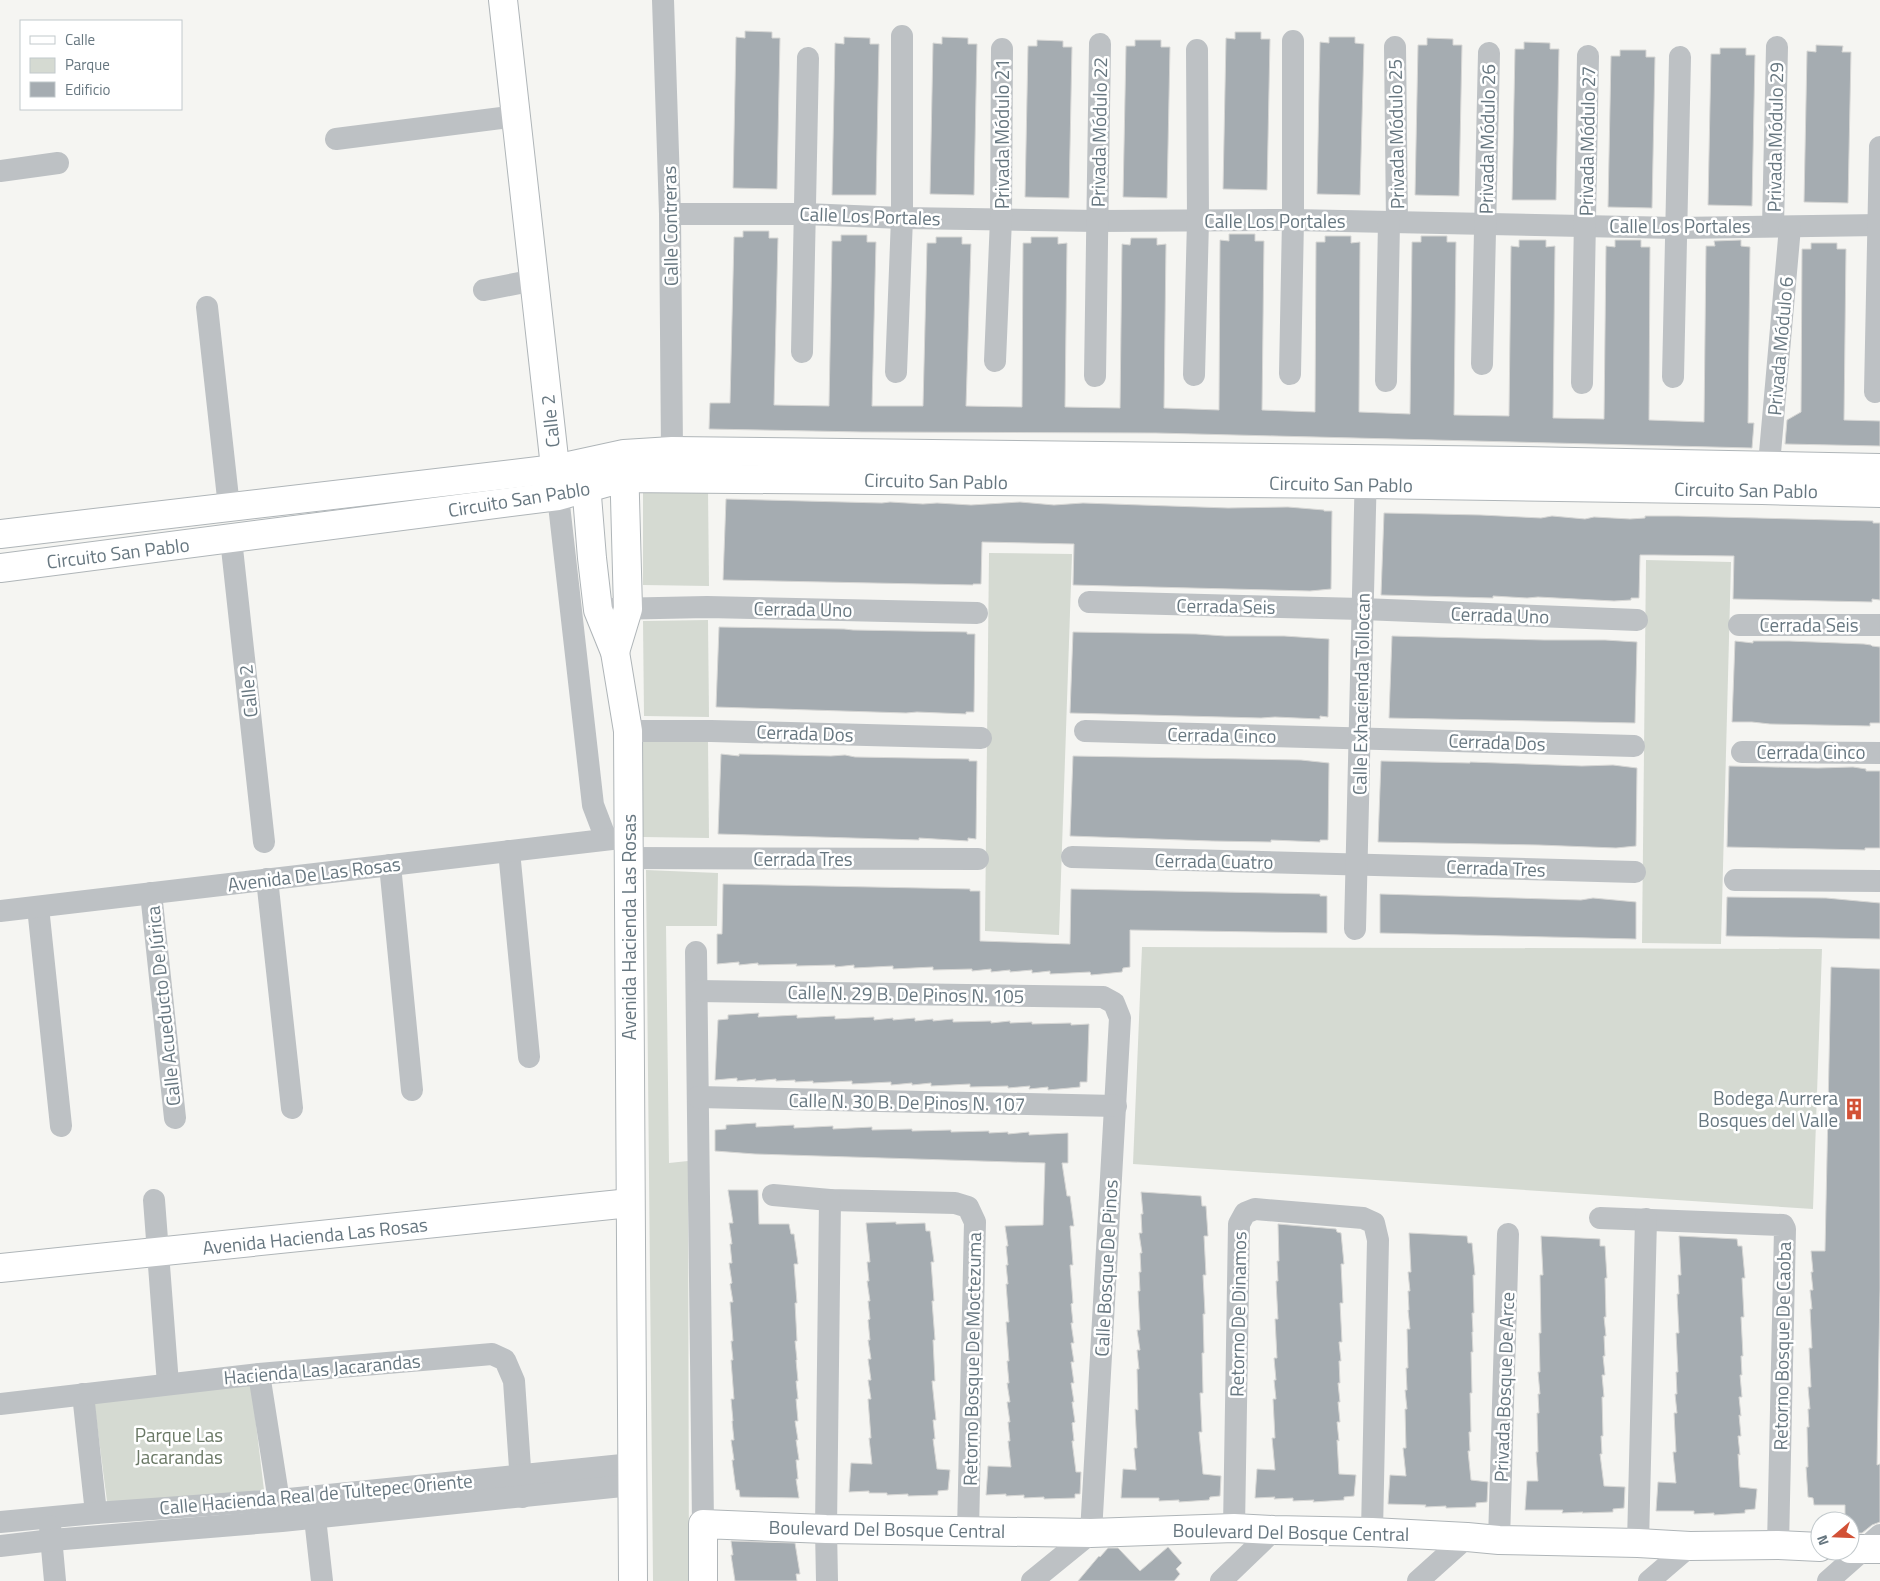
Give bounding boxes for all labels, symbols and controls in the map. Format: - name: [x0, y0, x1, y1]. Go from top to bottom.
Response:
- legend: [20, 20, 182, 110]
- text: Calle: [65, 28, 95, 51]
- text: Parque: [65, 53, 110, 76]
- street label: Privada Módulo 22: [1083, 57, 1114, 207]
- street label: Privada Módulo 21: [987, 59, 1016, 209]
- street label: Privada Módulo 25: [1380, 59, 1411, 209]
- street label: Privada Módulo 29: [1759, 62, 1790, 212]
- street label: Privada Módulo 26: [1471, 64, 1502, 214]
- street label: Privada Módulo 27: [1571, 66, 1602, 216]
- text: Edificio: [65, 78, 110, 101]
- street label: Calle Contreras: [654, 165, 685, 286]
- street label: Calle Los Portales: [799, 199, 941, 232]
- street label: Calle Los Portales: [1204, 206, 1346, 235]
- street label: Calle Los Portales: [1609, 211, 1751, 240]
- street label: Privada Módulo 6: [1759, 275, 1800, 417]
- street label: Calle 2: [532, 393, 567, 449]
- street label: Circuito San Pablo: [864, 465, 1008, 496]
- street label: Circuito San Pablo: [1269, 468, 1413, 499]
- street label: Circuito San Pablo: [446, 473, 592, 524]
- street label: Circuito San Pablo: [1674, 474, 1818, 505]
- street label: Circuito San Pablo: [45, 529, 191, 576]
- street label: Cerrada Seis: [1176, 590, 1276, 621]
- street label: Cerrada Uno: [753, 593, 853, 624]
- street label: Calle Exhacienda Tollocan: [1344, 593, 1377, 795]
- street label: Cerrada Uno: [1450, 598, 1550, 631]
- street label: Cerrada Seis: [1759, 610, 1859, 639]
- street label: Calle 2: [230, 663, 265, 719]
- street label: Cerrada Dos: [756, 716, 854, 749]
- street label: Cerrada Cinco: [1167, 719, 1277, 750]
- street label: Cerrada Dos: [1448, 725, 1546, 758]
- street label: Cerrada Cinco: [1756, 737, 1866, 766]
- street label: Avenida Hacienda Las Rosas: [614, 814, 643, 1040]
- street label: Cerrada Tres: [753, 844, 853, 873]
- street label: Cerrada Cuatro: [1154, 845, 1274, 876]
- street label: Avenida De Las Rosas: [226, 848, 402, 899]
- street label: Cerrada Tres: [1446, 851, 1546, 884]
- street label: Calle Acueducto De Júrica: [138, 904, 187, 1108]
- street label: Calle N. 29 B. De Pinos N. 105: [787, 977, 1025, 1010]
- place label: Bodega Aurrera Bosques del Valle: [1698, 1083, 1838, 1134]
- street label: Calle N. 30 B. De Pinos N. 107: [788, 1085, 1026, 1118]
- building icon: Bodega Aurrera Bosques del Valle: [1841, 1096, 1867, 1122]
- street label: Calle Bosque De Pinos: [1086, 1178, 1125, 1357]
- street label: Avenida Hacienda Las Rosas: [201, 1209, 429, 1262]
- street label: Retorno Bosque De Moctezuma: [955, 1231, 988, 1486]
- street label: Retorno De Dinamos: [1222, 1231, 1253, 1397]
- street label: Retorno Bosque De Caoba: [1765, 1241, 1798, 1451]
- street label: Privada Bosque De Arce: [1486, 1291, 1521, 1483]
- street label: Hacienda Las Jacarandas: [222, 1345, 422, 1392]
- park label: Parque Las Jacarandas: [135, 1420, 223, 1471]
- street label: Calle Hacienda Real de Tultepec Oriente: [158, 1465, 474, 1522]
- north arrow: [1810, 1511, 1860, 1561]
- street label: Boulevard Del Bosque Central: [768, 1512, 1006, 1545]
- street label: Boulevard Del Bosque Central: [1172, 1515, 1410, 1548]
- text: N: [1811, 1532, 1834, 1548]

